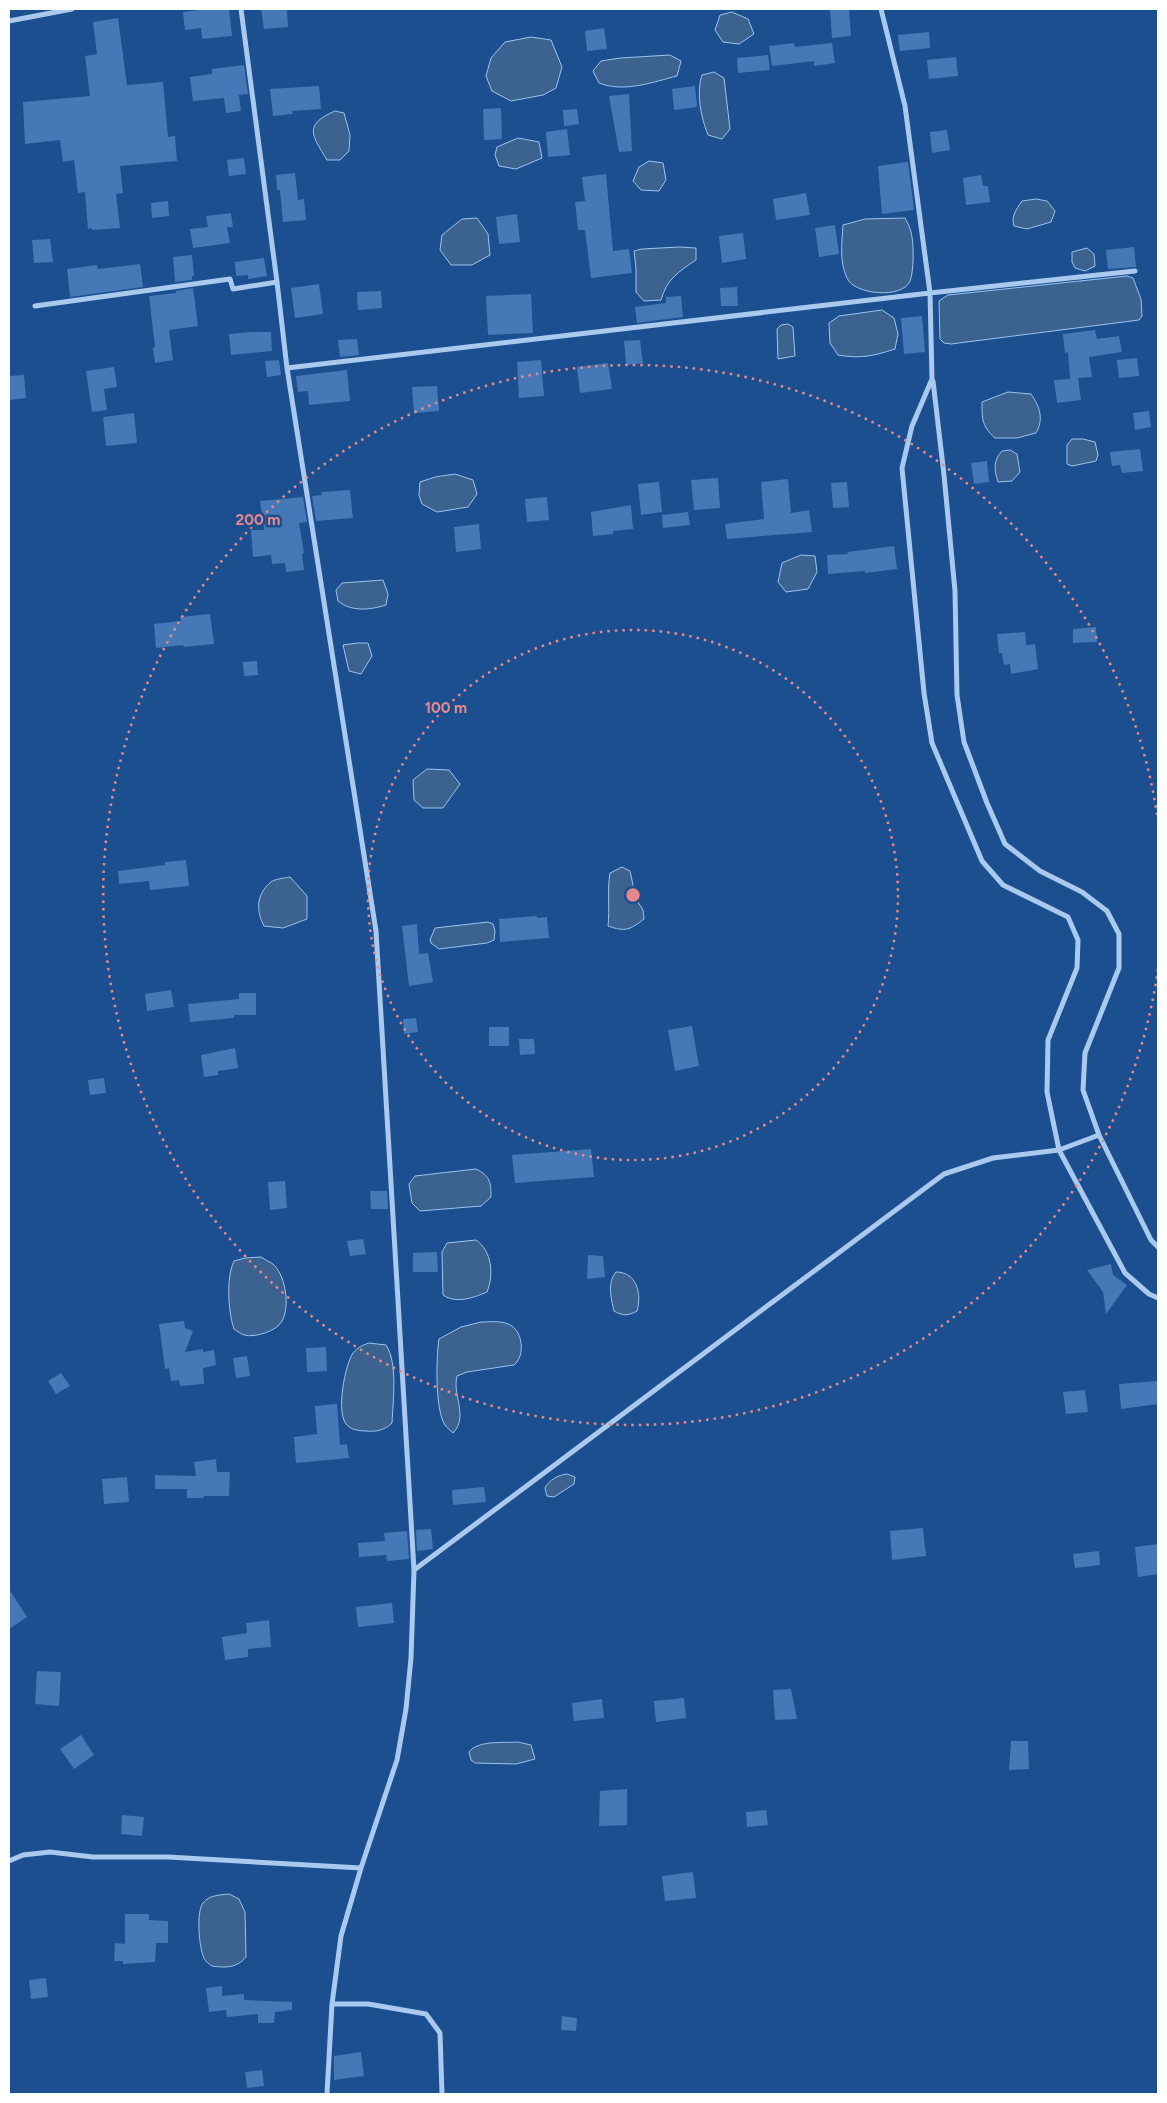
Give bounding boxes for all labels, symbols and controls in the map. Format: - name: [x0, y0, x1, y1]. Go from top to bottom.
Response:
- text: 200 m: [236, 511, 280, 529]
- text: 100 m: [425, 699, 467, 717]
- centre of rings: [624, 886, 642, 904]

